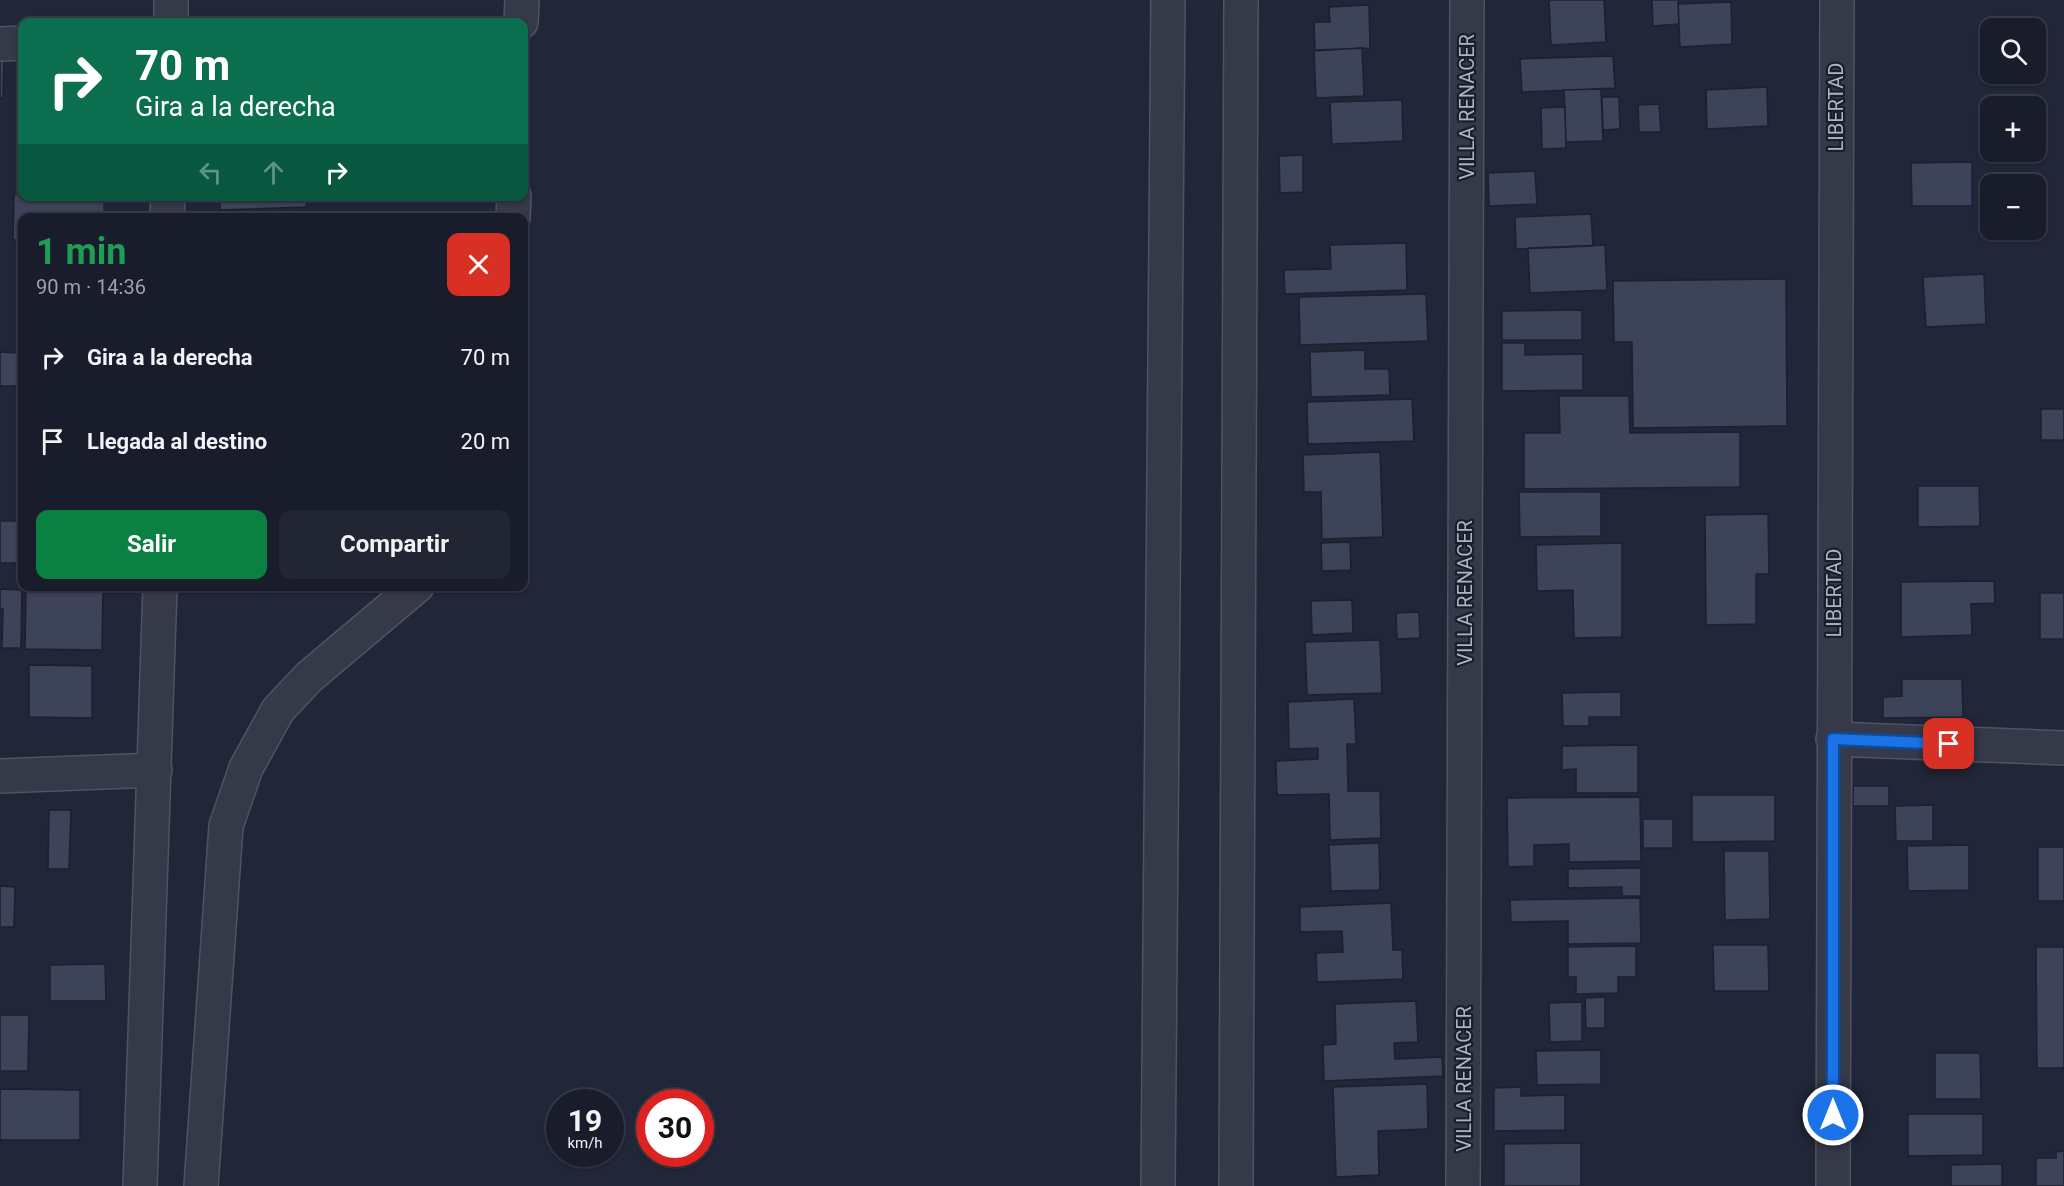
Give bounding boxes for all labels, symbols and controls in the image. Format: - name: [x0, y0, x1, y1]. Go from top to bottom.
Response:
- map controls: [1980, 18, 2046, 240]
- button: search: [1980, 18, 2046, 84]
- street label: VILLA RENACER: [1455, 34, 1479, 180]
- text: 70 m: [135, 41, 230, 90]
- icon: right: [36, 42, 114, 120]
- street label: LIBERTAD: [1824, 63, 1848, 151]
- text: Gira a la derecha: [135, 91, 336, 123]
- button: +: [1980, 96, 2046, 162]
- icon: left: [194, 156, 227, 189]
- icon: ahead: [257, 156, 290, 189]
- icon: right: [320, 156, 353, 189]
- button: −: [1980, 174, 2046, 240]
- text: 1 min: [36, 231, 127, 273]
- button: close: [447, 233, 510, 296]
- text: 90 m · 14:36: [36, 275, 146, 299]
- icon: right: [36, 341, 69, 374]
- text: Gira a la derecha: [87, 345, 253, 370]
- text: 70 m: [461, 345, 510, 370]
- icon: arrive: [36, 425, 69, 458]
- text: Llegada al destino: [87, 429, 267, 454]
- text: 20 m: [461, 429, 510, 454]
- button: Salir: [36, 510, 267, 579]
- button: Compartir: [279, 510, 510, 579]
- street label: VILLA RENACER: [1453, 520, 1477, 666]
- street label: LIBERTAD: [1822, 549, 1846, 637]
- pin: [1923, 718, 1974, 769]
- icon: arrive: [1932, 727, 1965, 760]
- street label: VILLA RENACER: [1452, 1006, 1476, 1152]
- position arrow: [1801, 1083, 1865, 1147]
- speed limit sign: 30: [636, 1089, 714, 1167]
- text: 19: [568, 1103, 602, 1138]
- text: km/h: [567, 1134, 603, 1152]

